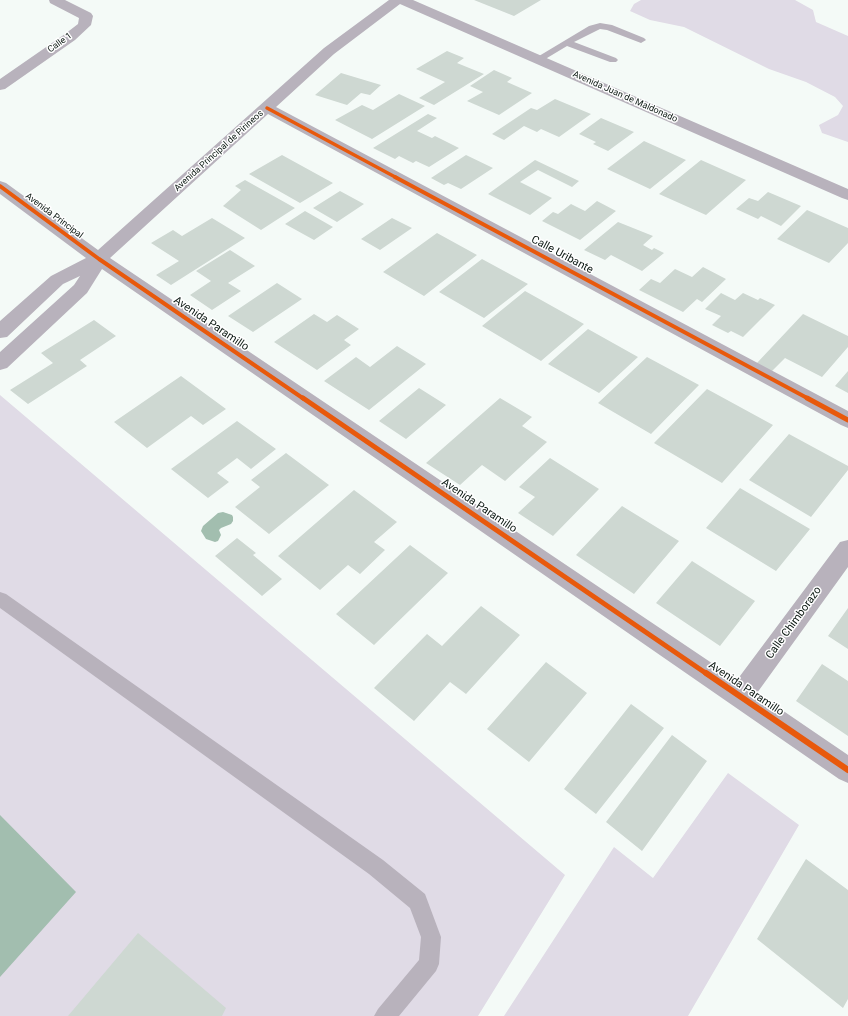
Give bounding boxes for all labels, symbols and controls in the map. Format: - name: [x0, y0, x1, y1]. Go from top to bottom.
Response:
- street label: Calle 1: [46, 31, 74, 55]
- street label: Avenida Juan de Maldonado: [571, 69, 679, 125]
- street label: Avenida Principal de Pirineos: [172, 108, 266, 194]
- street label: Avenida Principal: [23, 191, 85, 241]
- street label: Calle Uribante: [529, 233, 595, 277]
- street label: Avenida Paramillo: [171, 294, 251, 354]
- street label: Avenida Paramillo: [439, 476, 519, 536]
- street label: Calle Chimborazo: [763, 584, 825, 662]
- street label: Avenida Paramillo: [706, 659, 786, 719]

